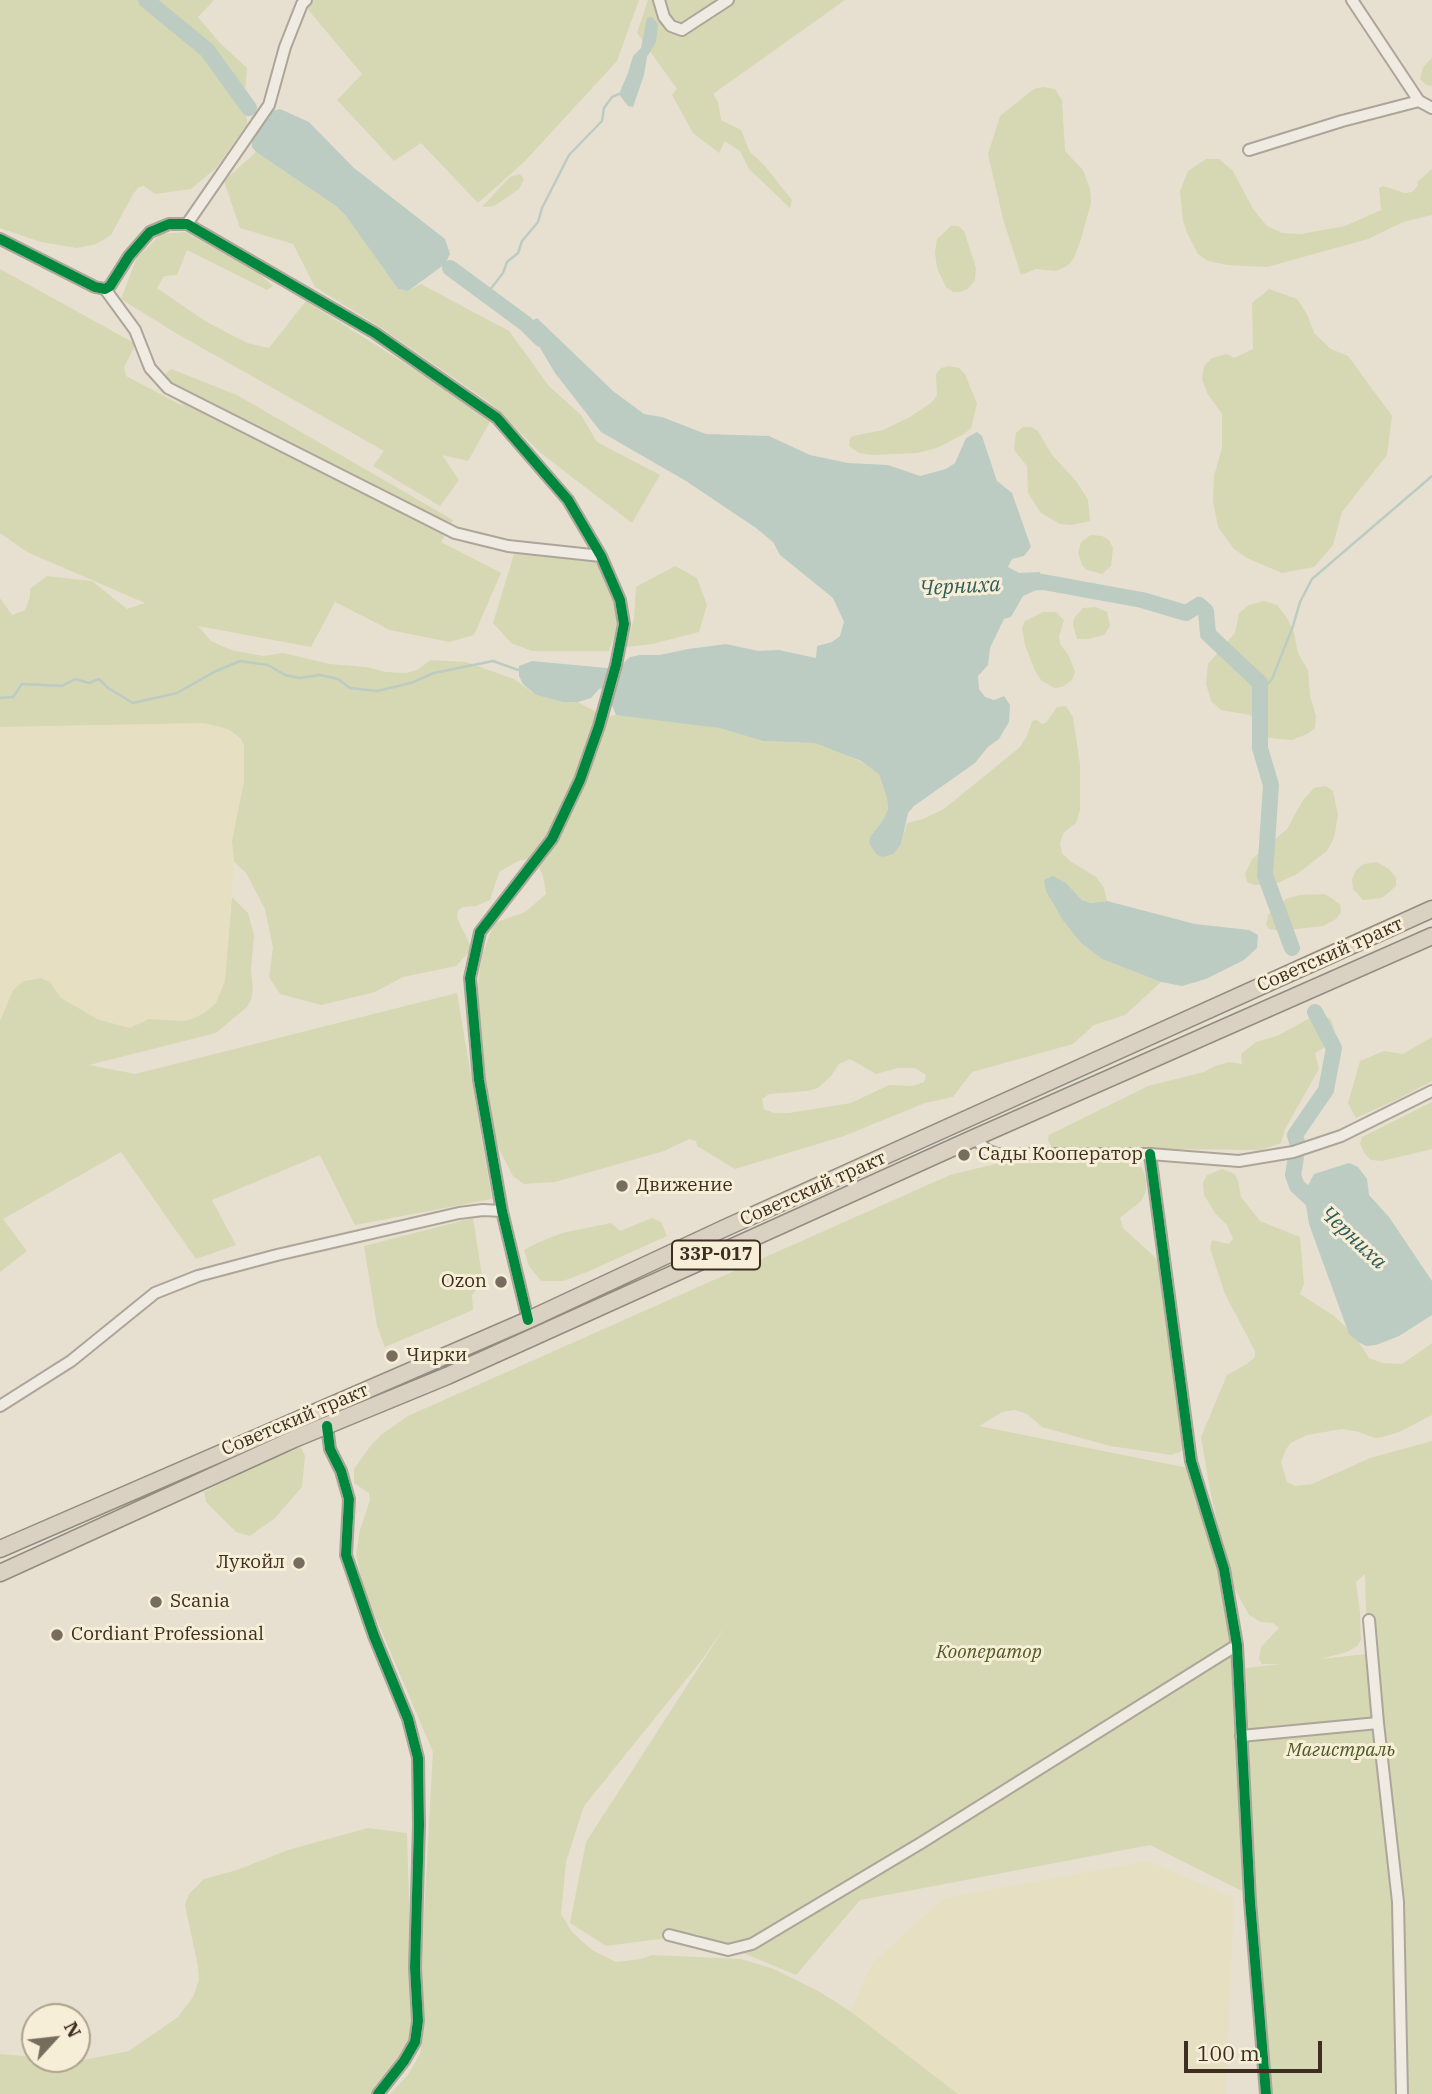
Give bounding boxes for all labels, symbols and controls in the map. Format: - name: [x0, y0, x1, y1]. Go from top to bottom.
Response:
- water label: Черниха: [919, 572, 1001, 602]
- street label: Советский тракт: [1254, 913, 1406, 997]
- place label: Сады Кооператор: [978, 1144, 1143, 1166]
- street label: Советский тракт: [737, 1147, 889, 1231]
- marker: Сады Кооператор: [956, 1147, 972, 1163]
- place label: Движение: [636, 1175, 733, 1197]
- marker: Движение: [614, 1178, 630, 1194]
- water label: Черниха: [1315, 1201, 1391, 1275]
- road number: 33Р-017: [672, 1240, 760, 1270]
- place label: Ozon: [441, 1271, 487, 1293]
- marker: Ozon: [493, 1274, 509, 1290]
- place label: Чирки: [406, 1345, 467, 1367]
- marker: Чирки: [384, 1348, 400, 1364]
- street label: Советский тракт: [218, 1379, 372, 1461]
- place label: Лукойл: [216, 1552, 285, 1574]
- marker: Лукойл: [291, 1555, 307, 1571]
- place label: Scania: [170, 1591, 230, 1613]
- marker: Scania: [148, 1594, 164, 1610]
- place label: Cordiant Professional: [71, 1624, 264, 1646]
- marker: Cordiant Professional: [49, 1627, 65, 1643]
- park label: Кооператор: [936, 1642, 1042, 1664]
- park label: Магистраль: [1286, 1740, 1396, 1762]
- north arrow: [21, 2003, 91, 2073]
- text: N: [59, 2017, 87, 2042]
- scale bar: [1187, 2028, 1325, 2072]
- text: 100 m: [1197, 2039, 1260, 2067]

